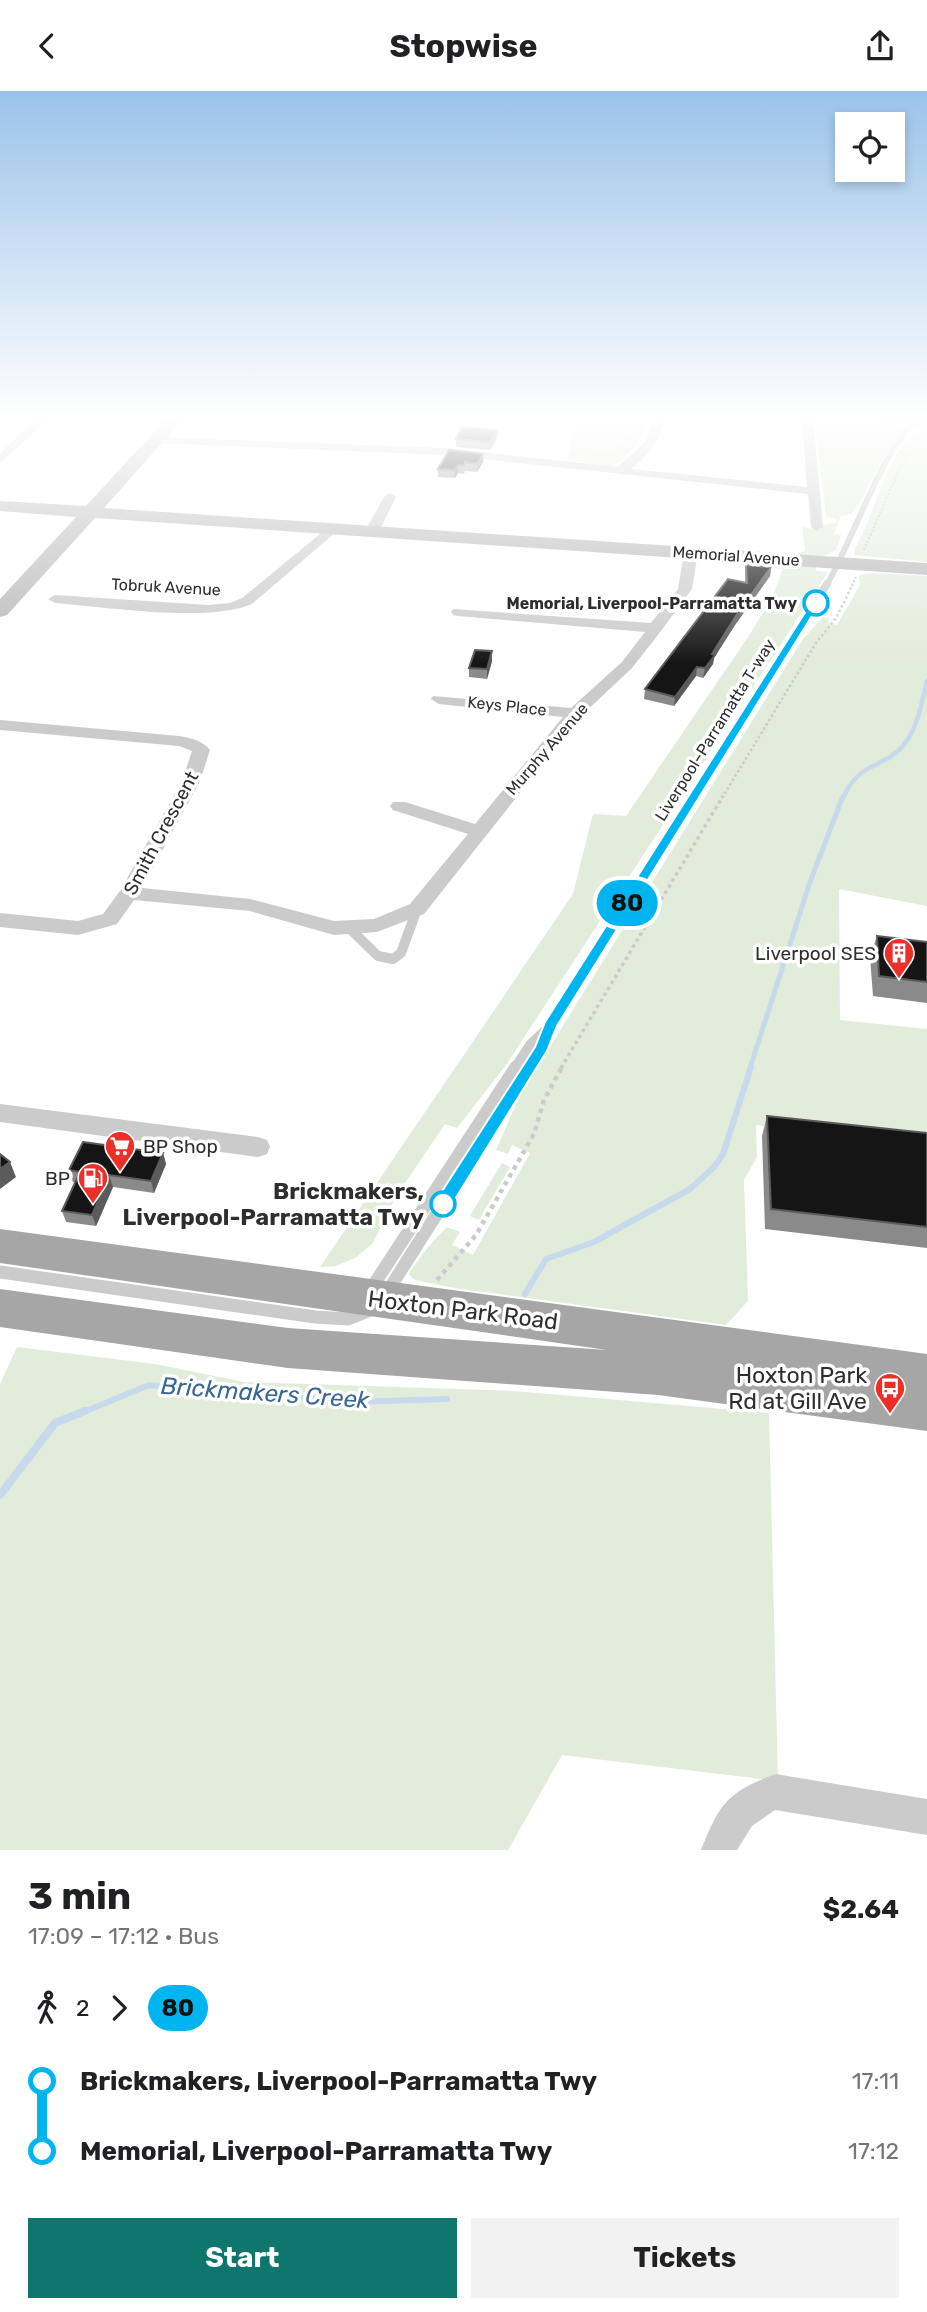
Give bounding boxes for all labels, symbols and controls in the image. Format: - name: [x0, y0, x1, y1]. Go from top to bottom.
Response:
- icon: back: [28, 27, 66, 65]
- text: Stopwise: [389, 27, 538, 65]
- icon: share: [861, 27, 899, 65]
- map controls: [835, 112, 905, 182]
- button: locate: [835, 112, 905, 182]
- street label: Memorial Avenue: [672, 542, 800, 570]
- street label: Tobruk Avenue: [111, 575, 221, 599]
- marker: Memorial, Liverpool-Parramatta Twy: [803, 590, 829, 616]
- place label: Memorial, Liverpool-Parramatta Twy: [506, 594, 797, 613]
- street label: Liverpool–Parramatta T-way: [651, 635, 779, 824]
- street label: Keys Place: [467, 692, 547, 720]
- street label: Murphy Avenue: [502, 699, 592, 799]
- street label: Smith Crescent: [119, 767, 204, 899]
- line badge: 80: [596, 880, 658, 926]
- text: 80: [611, 889, 643, 917]
- building icon: Liverpool SES: [882, 936, 916, 980]
- place label: Liverpool SES: [755, 942, 876, 965]
- supermarket icon: BP Shop: [103, 1129, 137, 1173]
- place label: BP Shop: [143, 1135, 218, 1158]
- fuel station icon: BP: [76, 1161, 110, 1205]
- place label: BP: [45, 1167, 70, 1190]
- place label: Brickmakers, Liverpool-Parramatta Twy: [123, 1177, 424, 1231]
- marker: Brickmakers, Liverpool-Parramatta Twy: [430, 1191, 456, 1217]
- street label: Hoxton Park Road: [366, 1284, 560, 1336]
- place label: Hoxton Park Rd at Gill Ave: [728, 1361, 867, 1415]
- bus stop icon: Hoxton Park Rd at Gill Ave: [873, 1371, 907, 1415]
- water label: Brickmakers Creek: [160, 1372, 371, 1414]
- text: 3 min: [28, 1873, 131, 1919]
- text: $2.64: [823, 1894, 899, 1925]
- text: 17:09 – 17:12 · Bus: [28, 1922, 219, 1950]
- icon: walk: [28, 1989, 66, 2027]
- icon: forward: [100, 1989, 138, 2027]
- text: 2: [76, 1994, 90, 2022]
- text: 80: [162, 1994, 194, 2022]
- text: Brickmakers, Liverpool-Parramatta Twy: [80, 2066, 597, 2097]
- text: 17:11: [852, 2067, 899, 2095]
- text: Memorial, Liverpool-Parramatta Twy: [80, 2136, 552, 2167]
- text: 17:12: [848, 2137, 899, 2165]
- button: Start: [28, 2218, 457, 2298]
- button: Tickets: [471, 2218, 899, 2298]

